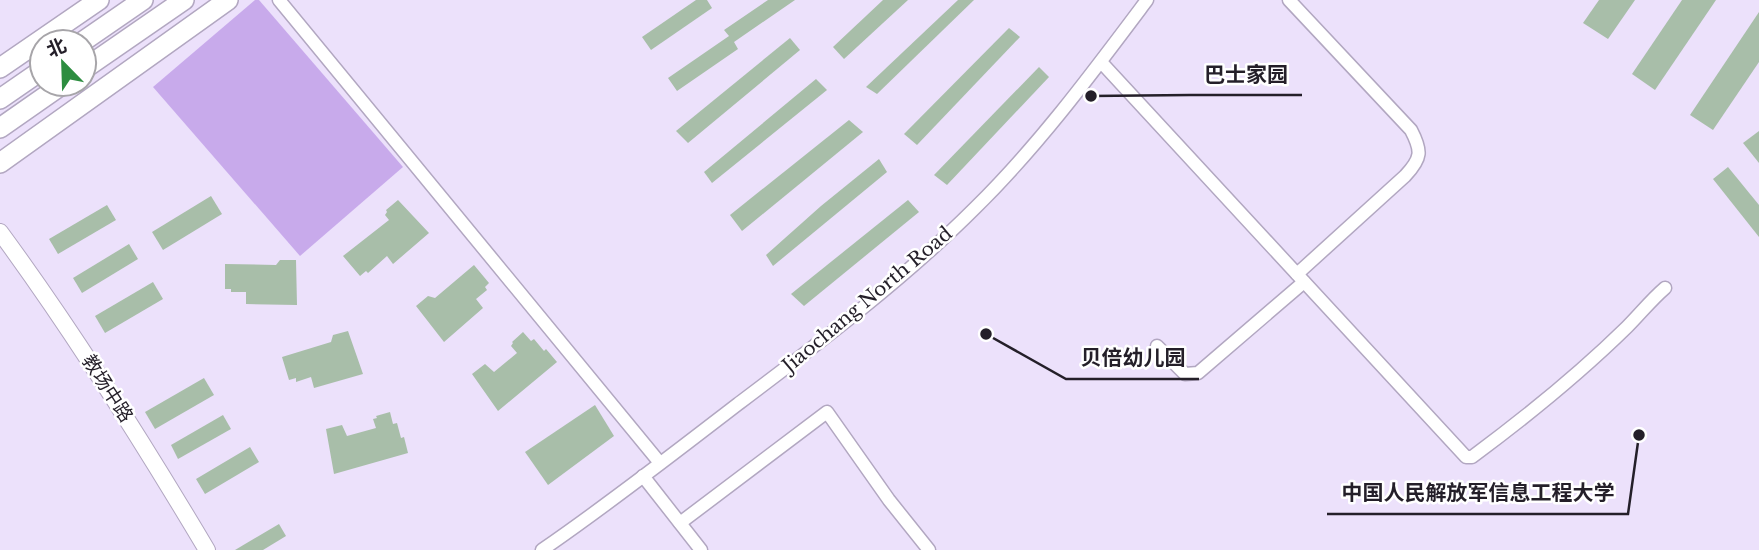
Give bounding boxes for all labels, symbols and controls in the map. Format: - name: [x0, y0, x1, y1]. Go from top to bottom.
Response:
- north arrow: [28, 28, 98, 98]
- text: 北: [43, 34, 70, 62]
- callout: 巴士家园: [1190, 53, 1302, 95]
- text: 巴士家园: [1204, 62, 1288, 88]
- street label: Jiaochang North Road: [775, 222, 957, 379]
- callout: 贝倍幼儿园: [1066, 337, 1199, 379]
- text: 贝倍幼儿园: [1081, 345, 1186, 371]
- street label: 教场中路: [77, 350, 138, 426]
- callout: 中国人民解放军信息工程大学: [1327, 472, 1628, 514]
- text: 中国人民解放军信息工程大学: [1342, 480, 1615, 506]

